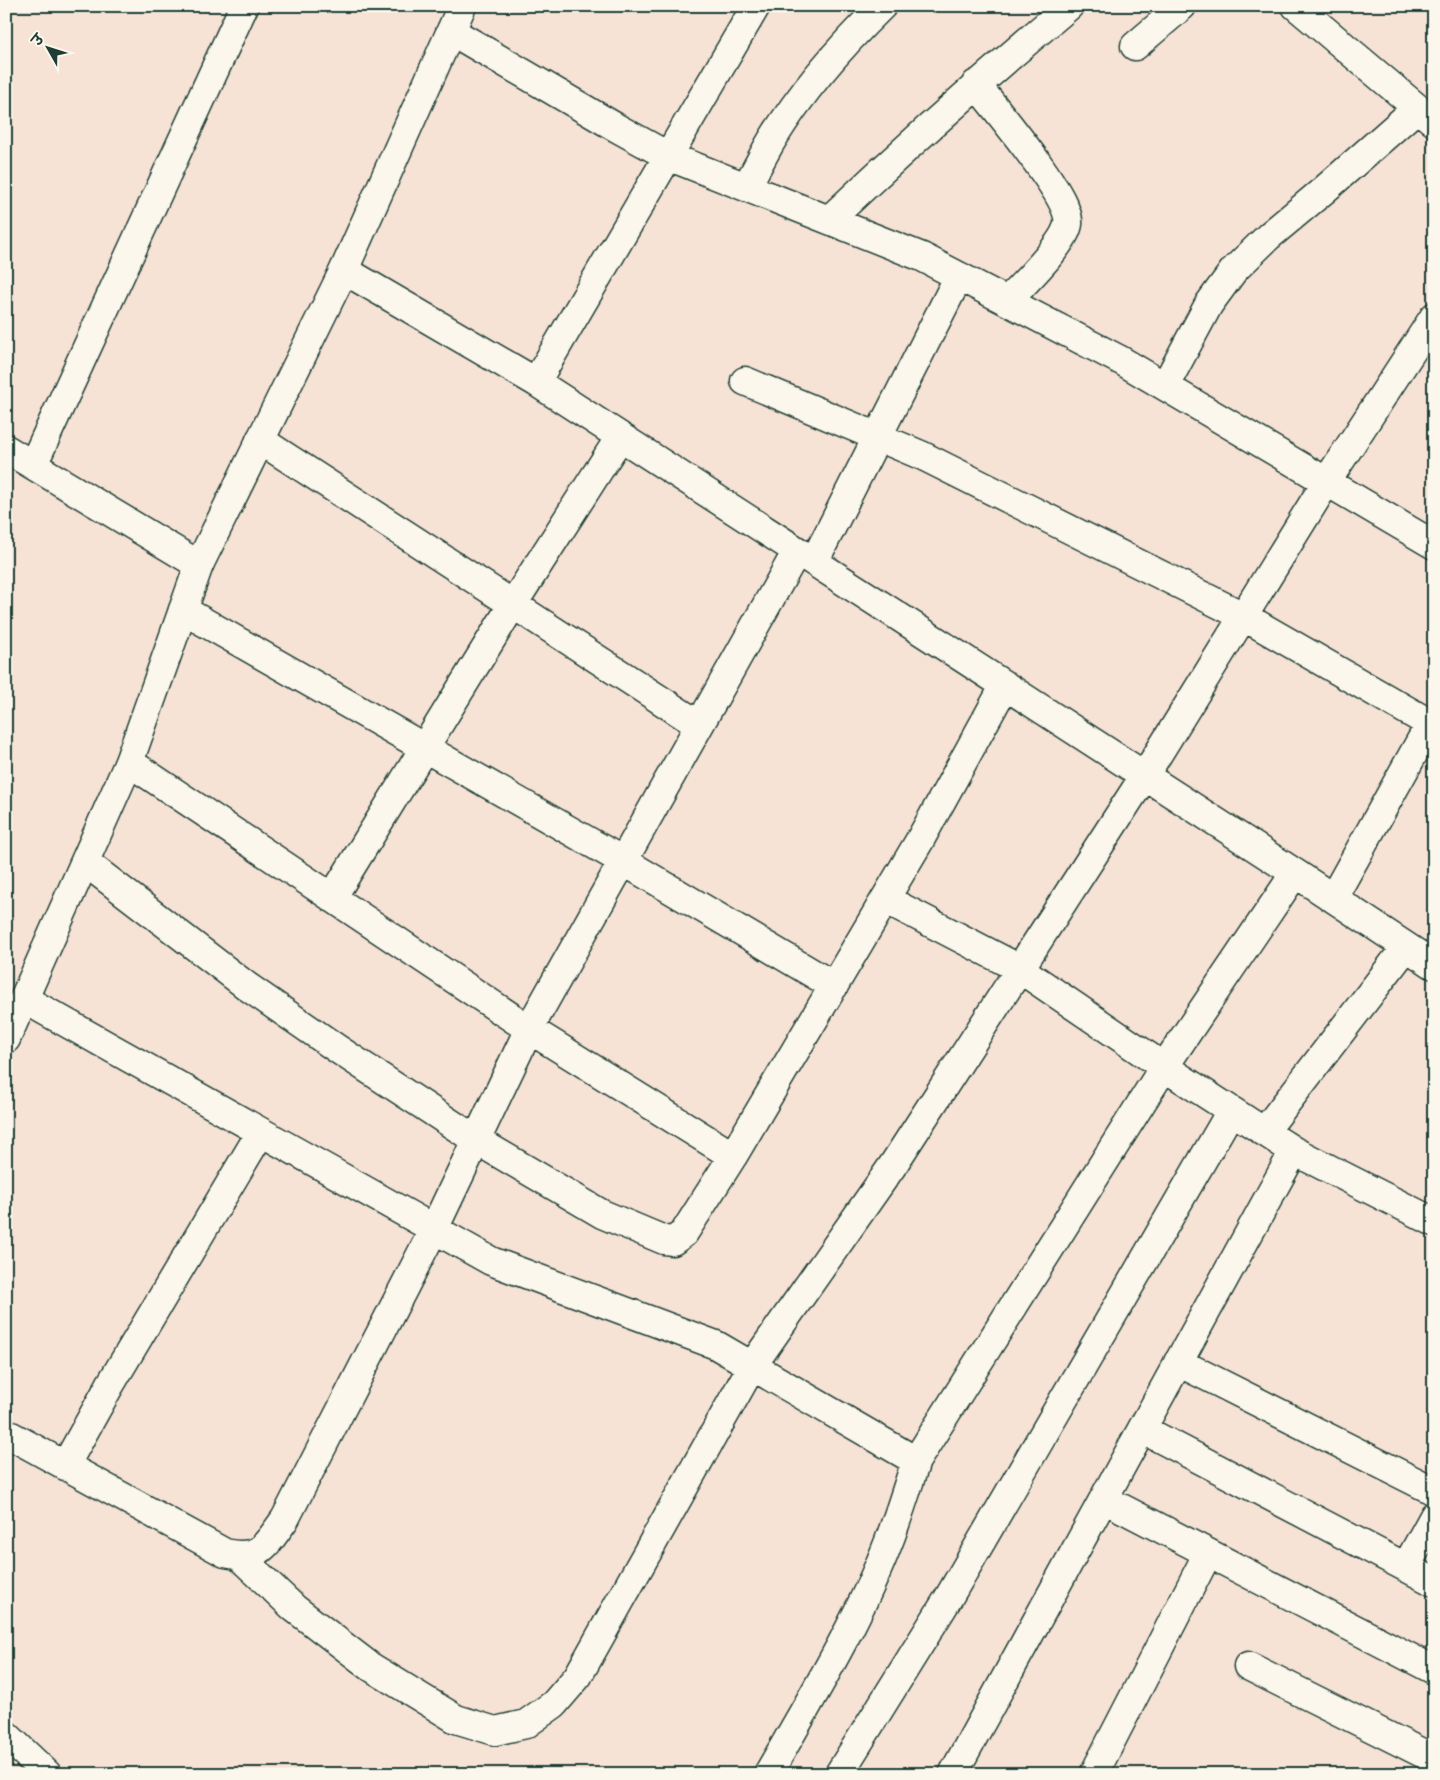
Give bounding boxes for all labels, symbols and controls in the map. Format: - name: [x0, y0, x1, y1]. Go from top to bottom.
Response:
- north arrow: [22, 22, 72, 72]
- text: उ: [27, 30, 49, 51]

